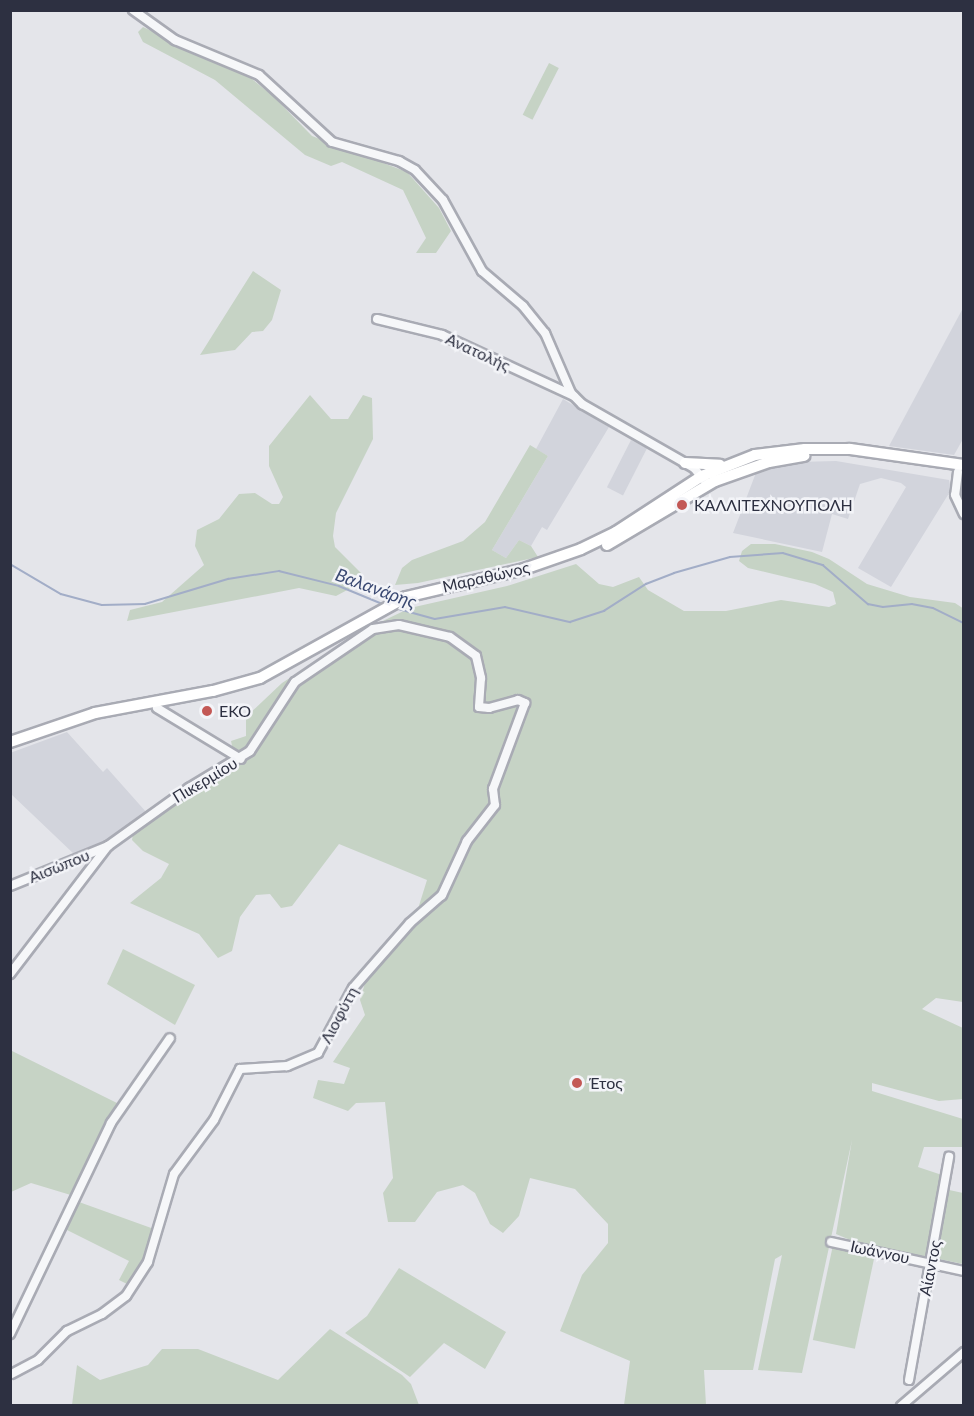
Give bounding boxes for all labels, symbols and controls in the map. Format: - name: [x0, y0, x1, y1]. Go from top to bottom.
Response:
- street label: Ανατολής: [443, 329, 513, 375]
- place label: ΚΑΛΛΙΤΕΧΝΟΥΠΟΛΗ: [694, 495, 853, 515]
- marker: ΚΑΛΛΙΤΕΧΝΟΥΠΟΛΗ: [675, 498, 689, 512]
- street label: Μαραθώνος: [441, 558, 531, 596]
- water label: Βαλανάρης: [332, 563, 420, 613]
- place label: EKO: [219, 701, 251, 721]
- marker: EKO: [200, 704, 214, 718]
- street label: Πικερμίου: [169, 753, 241, 807]
- street label: Αισώπου: [26, 845, 92, 887]
- street label: Λιοφύτη: [316, 983, 362, 1047]
- place label: Έτος: [589, 1073, 623, 1093]
- marker: Έτος: [570, 1076, 584, 1090]
- street label: Ιωάννου: [849, 1236, 911, 1268]
- street label: Αίαντος: [915, 1239, 945, 1297]

